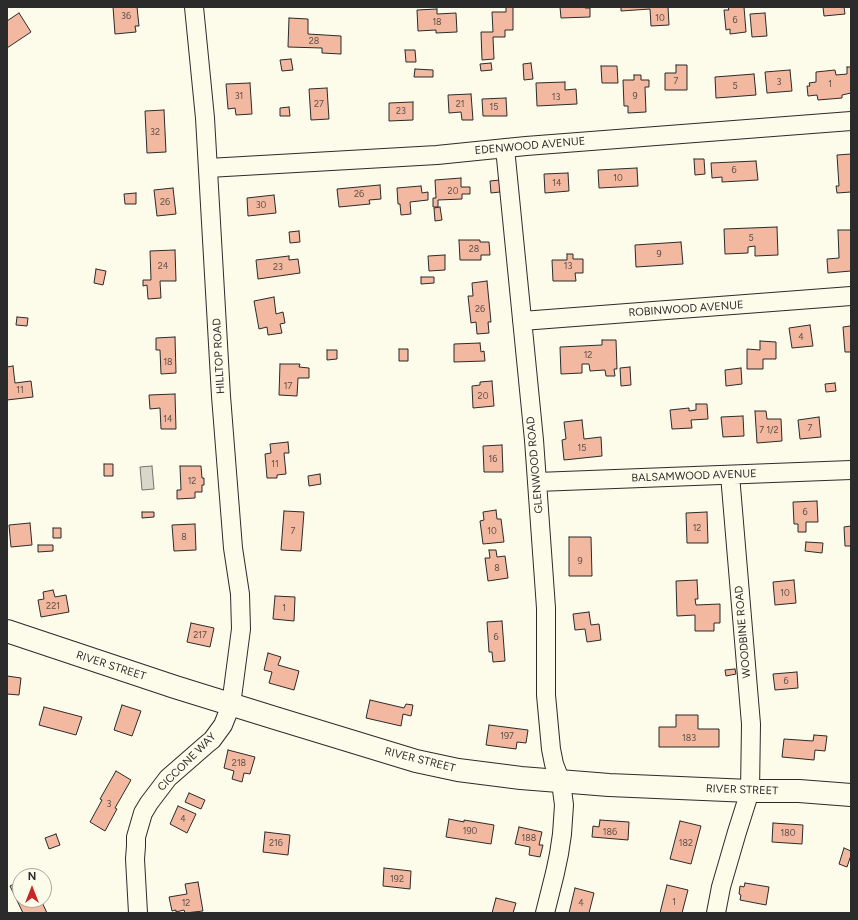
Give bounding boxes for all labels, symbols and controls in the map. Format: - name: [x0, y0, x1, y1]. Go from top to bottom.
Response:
- house number: 36: [121, 11, 131, 21]
- house number: 10: [655, 13, 665, 23]
- house number: 6: [732, 15, 738, 25]
- house number: 18: [432, 17, 442, 27]
- house number: 28: [309, 36, 319, 46]
- house number: 7: [674, 76, 678, 86]
- house number: 3: [777, 77, 781, 87]
- house number: 1: [828, 79, 832, 89]
- house number: 5: [732, 81, 738, 91]
- house number: 31: [235, 91, 243, 101]
- house number: 9: [632, 91, 638, 101]
- house number: 13: [552, 92, 560, 102]
- house number: 27: [314, 99, 324, 109]
- house number: 21: [456, 99, 464, 109]
- house number: 15: [490, 102, 498, 112]
- house number: 23: [396, 106, 406, 116]
- house number: 32: [150, 127, 160, 137]
- street label: EDENWOOD AVENUE: [474, 135, 586, 157]
- house number: 6: [731, 165, 737, 175]
- house number: 10: [613, 173, 623, 183]
- house number: 14: [552, 178, 562, 188]
- house number: 20: [448, 186, 458, 196]
- house number: 26: [354, 189, 364, 199]
- house number: 26: [160, 197, 170, 207]
- house number: 30: [256, 200, 266, 210]
- house number: 5: [748, 233, 754, 243]
- house number: 28: [469, 244, 479, 254]
- house number: 9: [656, 249, 662, 259]
- house number: 24: [158, 261, 168, 271]
- house number: 13: [564, 261, 572, 271]
- house number: 23: [273, 262, 283, 272]
- street label: ROBINWOOD AVENUE: [628, 298, 744, 320]
- house number: 26: [475, 304, 485, 314]
- street label: HILLTOP ROAD: [210, 318, 228, 394]
- house number: 4: [798, 332, 804, 342]
- house number: 12: [584, 350, 592, 360]
- house number: 18: [163, 357, 173, 367]
- house number: 17: [284, 381, 292, 391]
- house number: 11: [16, 385, 24, 395]
- house number: 20: [478, 391, 488, 401]
- house number: 14: [163, 414, 173, 424]
- street label: GLENWOOD ROAD: [524, 416, 546, 514]
- house number: 7: [808, 423, 812, 433]
- house number: 7 1/2: [759, 425, 779, 435]
- house number: 15: [578, 443, 586, 453]
- house number: 16: [489, 454, 497, 464]
- house number: 11: [271, 459, 279, 469]
- street label: BALSAMWOOD AVENUE: [631, 467, 757, 485]
- house number: 12: [188, 476, 196, 486]
- house number: 6: [802, 507, 808, 517]
- house number: 12: [693, 523, 701, 533]
- house number: 7: [291, 526, 295, 536]
- house number: 10: [487, 526, 497, 536]
- house number: 8: [181, 532, 187, 542]
- house number: 9: [577, 556, 583, 566]
- house number: 8: [494, 563, 500, 573]
- street label: WOODBINE ROAD: [732, 585, 754, 679]
- house number: 10: [780, 588, 790, 598]
- house number: 221: [46, 601, 60, 611]
- house number: 1: [282, 603, 286, 613]
- house number: 217: [193, 630, 207, 640]
- house number: 6: [493, 632, 499, 642]
- street label: RIVER STREET: [75, 649, 147, 683]
- house number: 6: [783, 676, 789, 686]
- street label: CICCONE WAY: [155, 730, 219, 794]
- house number: 197: [500, 731, 514, 741]
- house number: 183: [682, 733, 696, 743]
- street label: RIVER STREET: [383, 745, 457, 775]
- house number: 218: [232, 758, 246, 768]
- street label: RIVER STREET: [706, 782, 778, 798]
- house number: 3: [107, 799, 111, 809]
- house number: 4: [180, 814, 186, 824]
- house number: 190: [463, 826, 477, 836]
- house number: 186: [603, 827, 617, 837]
- house number: 180: [780, 828, 796, 838]
- house number: 188: [522, 833, 536, 843]
- house number: 216: [269, 838, 283, 848]
- house number: 182: [679, 838, 693, 848]
- north arrow: [12, 868, 52, 908]
- text: N: [28, 870, 36, 883]
- house number: 192: [390, 874, 404, 884]
- house number: 1: [672, 897, 676, 907]
- house number: 12: [182, 898, 190, 908]
- house number: 4: [578, 898, 584, 908]

